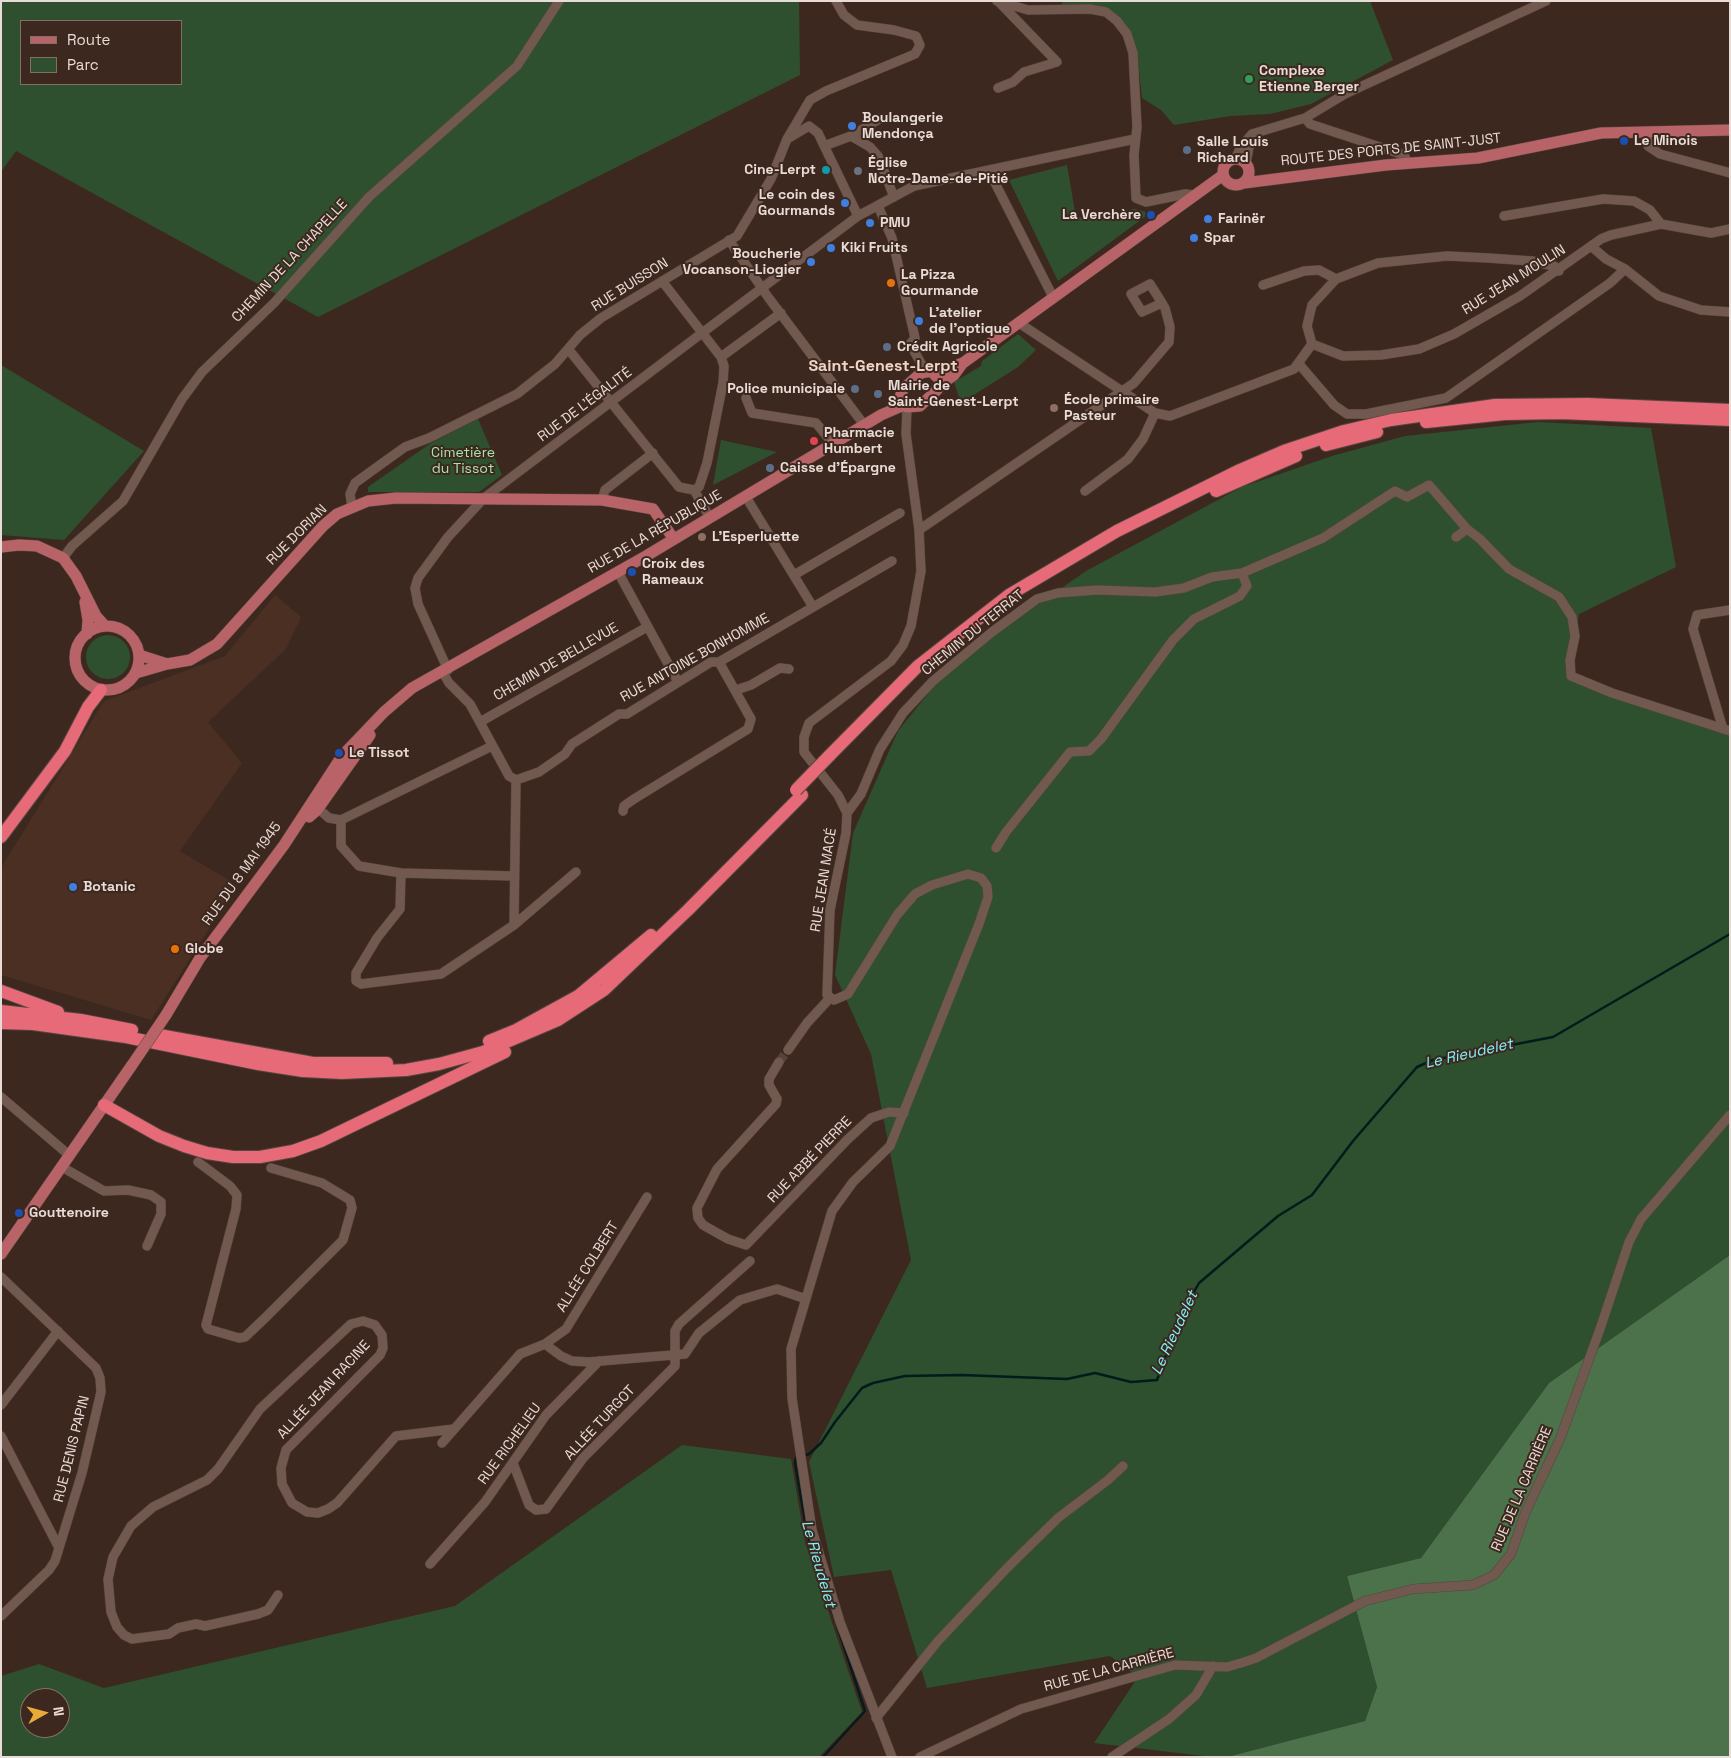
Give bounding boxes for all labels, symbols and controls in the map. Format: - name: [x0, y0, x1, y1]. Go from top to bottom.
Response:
- legend: [20, 20, 182, 85]
- text: Route: [67, 30, 110, 49]
- text: Parc: [67, 55, 99, 74]
- place label: Complexe Etienne Berger: [1259, 63, 1359, 95]
- marker: Complexe Etienne Berger: [1243, 73, 1255, 85]
- place label: Boulangerie Mendonça: [862, 110, 943, 142]
- marker: Boulangerie Mendonça: [846, 120, 858, 132]
- street label: ROUTE DES PORTS DE SAINT-JUST: [1280, 130, 1502, 170]
- place label: Le Minois: [1634, 133, 1698, 149]
- place label: Salle Louis Richard: [1197, 134, 1268, 166]
- marker: Le Minois: [1618, 135, 1630, 147]
- marker: Salle Louis Richard: [1181, 144, 1193, 156]
- place label: Église Notre-Dame-de-Pitié: [868, 155, 1008, 188]
- place label: Cine-Lerpt: [744, 162, 816, 178]
- marker: Cine-Lerpt: [820, 164, 832, 176]
- marker: Église Notre-Dame-de-Pitié: [852, 165, 864, 177]
- place label: Le coin des Gourmands: [758, 187, 835, 220]
- street label: CHEMIN DE LA CHAPELLE: [229, 196, 351, 326]
- marker: Le coin des Gourmands: [839, 197, 851, 209]
- place label: La Verchère: [1062, 207, 1141, 223]
- marker: La Verchère: [1145, 209, 1157, 221]
- place label: Farinër: [1218, 211, 1265, 227]
- marker: Farinër: [1202, 213, 1214, 225]
- place label: PMU: [880, 215, 910, 231]
- marker: PMU: [864, 217, 876, 229]
- place label: Spar: [1204, 230, 1235, 246]
- marker: Spar: [1188, 232, 1200, 244]
- place label: Kiki Fruits: [841, 240, 908, 256]
- street label: RUE JEAN MOULIN: [1459, 241, 1569, 319]
- marker: Kiki Fruits: [825, 242, 837, 254]
- place label: Boucherie Vocanson-Liogier: [683, 246, 801, 278]
- street label: RUE BUISSON: [588, 255, 672, 315]
- marker: Boucherie Vocanson-Liogier: [805, 256, 817, 268]
- place label: La Pizza Gourmande: [901, 267, 979, 300]
- marker: La Pizza Gourmande: [885, 277, 897, 289]
- place label: L'atelier de l'optique: [929, 305, 1010, 338]
- marker: L'atelier de l'optique: [913, 315, 925, 327]
- place label: Crédit Agricole: [897, 339, 998, 355]
- marker: Crédit Agricole: [881, 341, 893, 353]
- district label: Saint-Genest-Lerpt: [808, 357, 958, 377]
- street label: RUE DE L'ÉGALITÉ: [535, 364, 635, 446]
- place label: Mairie de Saint-Genest-Lerpt: [888, 378, 1019, 411]
- place label: Police municipale: [727, 381, 845, 397]
- marker: Police municipale: [849, 383, 861, 395]
- marker: Mairie de Saint-Genest-Lerpt: [872, 388, 884, 400]
- place label: École primaire Pasteur: [1064, 392, 1159, 424]
- marker: École primaire Pasteur: [1048, 402, 1060, 414]
- place label: Pharmacie Humbert: [824, 425, 895, 458]
- marker: Pharmacie Humbert: [808, 435, 820, 447]
- park label: Cimetière du Tissot: [431, 445, 495, 478]
- place label: Caisse d'Épargne: [780, 460, 896, 476]
- marker: Caisse d'Épargne: [764, 462, 776, 474]
- street label: RUE DE LA RÉPUBLIQUE: [585, 487, 725, 577]
- street label: RUE DORIAN: [263, 501, 331, 569]
- place label: L’Esperluette: [712, 529, 799, 545]
- marker: L’Esperluette: [696, 531, 708, 543]
- place label: Croix des Rameaux: [642, 556, 705, 588]
- marker: Croix des Rameaux: [626, 566, 638, 578]
- street label: CHEMIN DU TERRAT: [919, 587, 1027, 679]
- street label: RUE ANTOINE BONHOMME: [618, 610, 772, 706]
- street label: CHEMIN DE BELLEVUE: [491, 619, 621, 705]
- place label: Le Tissot: [349, 745, 409, 761]
- marker: Le Tissot: [333, 747, 345, 759]
- street label: RUE DU 8 MAI 1945: [199, 819, 285, 929]
- street label: RUE JEAN MACÉ: [807, 827, 841, 933]
- place label: Botanic: [83, 879, 136, 895]
- marker: Botanic: [67, 881, 79, 893]
- place label: Globe: [185, 941, 224, 957]
- marker: Globe: [169, 943, 181, 955]
- water label: Le Rieudelet: [1423, 1035, 1515, 1073]
- street label: RUE ABBÉ PIERRE: [764, 1113, 856, 1207]
- place label: Gouttenoire: [29, 1205, 109, 1221]
- marker: Gouttenoire: [13, 1207, 25, 1219]
- street label: ALLÉE COLBERT: [553, 1219, 623, 1315]
- water label: Le Rieudelet: [1148, 1289, 1202, 1377]
- street label: ALLÉE JEAN RACINE: [274, 1337, 374, 1443]
- street label: ALLÉE TURGOT: [561, 1382, 639, 1464]
- street label: RUE DENIS PAPIN: [51, 1394, 93, 1504]
- street label: RUE RICHELIEU: [475, 1400, 545, 1488]
- street label: RUE DE LA CARRIÈRE: [1488, 1424, 1556, 1554]
- water label: Le Rieudelet: [797, 1518, 839, 1610]
- street label: RUE DE LA CARRIÈRE: [1042, 1645, 1176, 1695]
- north arrow: [20, 1688, 70, 1738]
- text: N: [49, 1706, 68, 1717]

